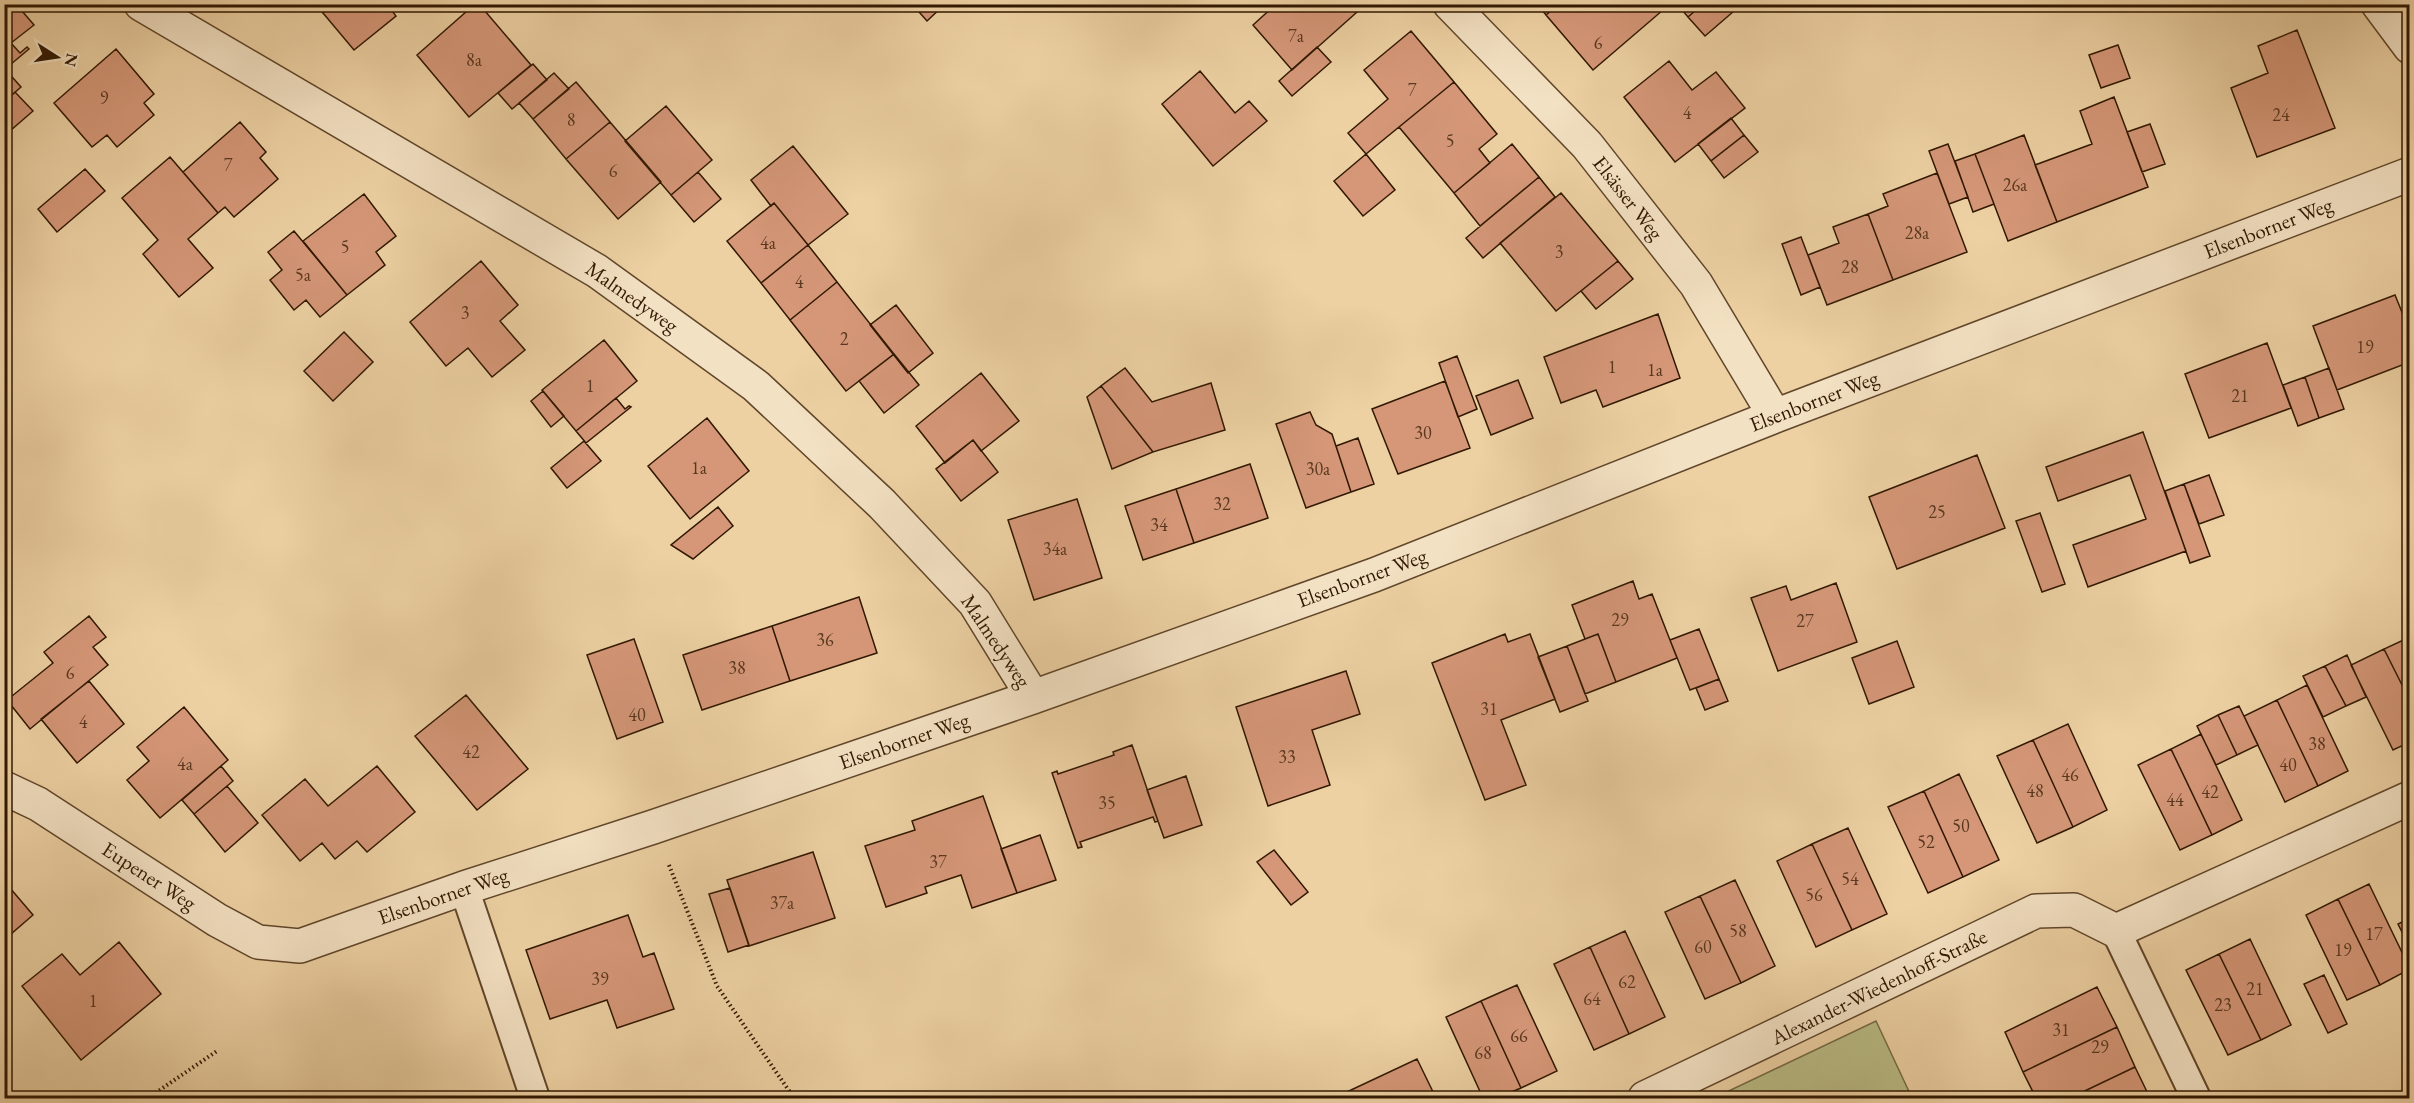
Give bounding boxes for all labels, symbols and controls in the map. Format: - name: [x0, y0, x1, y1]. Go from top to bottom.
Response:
- house number: 7a: [1288, 24, 1305, 47]
- north arrow: [27, 27, 87, 87]
- house number: 6: [1594, 31, 1603, 54]
- house number: 8a: [466, 48, 483, 71]
- text: N: [60, 51, 83, 69]
- house number: 7: [1408, 78, 1417, 101]
- house number: 9: [100, 86, 109, 109]
- house number: 4: [1683, 101, 1692, 124]
- house number: 24: [2272, 103, 2290, 126]
- house number: 8: [567, 108, 575, 131]
- house number: 5: [1446, 129, 1454, 152]
- street label: Elsässer Weg: [1587, 150, 1670, 246]
- house number: 7: [224, 153, 233, 176]
- house number: 6: [609, 159, 618, 182]
- house number: 26a: [2003, 173, 2028, 196]
- street label: Elsenborner Weg: [2199, 190, 2337, 265]
- house number: 28a: [1905, 221, 1930, 244]
- house number: 4a: [760, 231, 777, 254]
- house number: 5: [341, 235, 349, 258]
- house number: 3: [1555, 240, 1563, 263]
- street label: Malmedyweg: [581, 255, 685, 339]
- house number: 28: [1841, 255, 1859, 278]
- house number: 5a: [295, 263, 312, 286]
- house number: 4: [795, 270, 804, 293]
- house number: 3: [461, 301, 469, 324]
- house number: 2: [840, 327, 849, 350]
- house number: 19: [2356, 335, 2374, 358]
- house number: 1: [1608, 355, 1616, 378]
- house number: 1a: [1647, 358, 1664, 381]
- street label: Elsenborner Weg: [1745, 363, 1883, 438]
- house number: 1: [586, 374, 594, 397]
- house number: 21: [2231, 384, 2249, 407]
- house number: 30: [1414, 421, 1432, 444]
- house number: 1a: [691, 456, 708, 479]
- house number: 30a: [1306, 457, 1331, 480]
- house number: 32: [1213, 492, 1231, 515]
- house number: 25: [1928, 500, 1946, 523]
- house number: 34: [1150, 513, 1168, 536]
- house number: 34a: [1043, 537, 1068, 560]
- street label: Elsenborner Weg: [1293, 541, 1431, 613]
- street label: Malmedyweg: [955, 589, 1038, 693]
- house number: 29: [1611, 608, 1629, 631]
- house number: 27: [1796, 609, 1814, 632]
- house number: 36: [816, 628, 834, 651]
- house number: 38: [728, 656, 746, 679]
- house number: 6: [66, 661, 75, 684]
- house number: 31: [1480, 697, 1498, 720]
- house number: 40: [628, 703, 646, 726]
- street label: Elsenborner Weg: [835, 705, 973, 775]
- house number: 4: [79, 710, 88, 733]
- house number: 38: [2308, 732, 2326, 755]
- house number: 42: [462, 740, 480, 763]
- house number: 33: [1278, 745, 1296, 768]
- house number: 4a: [177, 752, 194, 775]
- house number: 40: [2279, 753, 2297, 776]
- house number: 46: [2061, 763, 2079, 786]
- house number: 48: [2026, 779, 2044, 802]
- house number: 42: [2201, 780, 2219, 803]
- house number: 44: [2166, 788, 2184, 811]
- house number: 35: [1098, 791, 1116, 814]
- house number: 50: [1952, 814, 1970, 837]
- house number: 52: [1917, 830, 1935, 853]
- street label: Eupener Weg: [97, 835, 202, 916]
- house number: 37: [929, 850, 947, 873]
- street label: Elsenborner Weg: [374, 860, 512, 930]
- house number: 54: [1841, 867, 1859, 890]
- house number: 56: [1805, 883, 1823, 906]
- house number: 37a: [770, 891, 795, 914]
- house number: 58: [1729, 919, 1747, 942]
- street label: Alexander-Wiedenhoff-Straße: [1765, 922, 1991, 1051]
- house number: 17: [2365, 922, 2383, 945]
- house number: 60: [1694, 935, 1712, 958]
- house number: 19: [2334, 938, 2352, 961]
- house number: 39: [591, 967, 609, 990]
- house number: 62: [1618, 970, 1636, 993]
- house number: 21: [2246, 977, 2264, 1000]
- house number: 64: [1583, 987, 1601, 1010]
- house number: 1: [89, 989, 97, 1012]
- house number: 23: [2214, 993, 2232, 1016]
- house number: 31: [2052, 1018, 2070, 1041]
- house number: 66: [1510, 1024, 1528, 1047]
- house number: 29: [2091, 1035, 2109, 1058]
- house number: 68: [1474, 1041, 1492, 1064]

